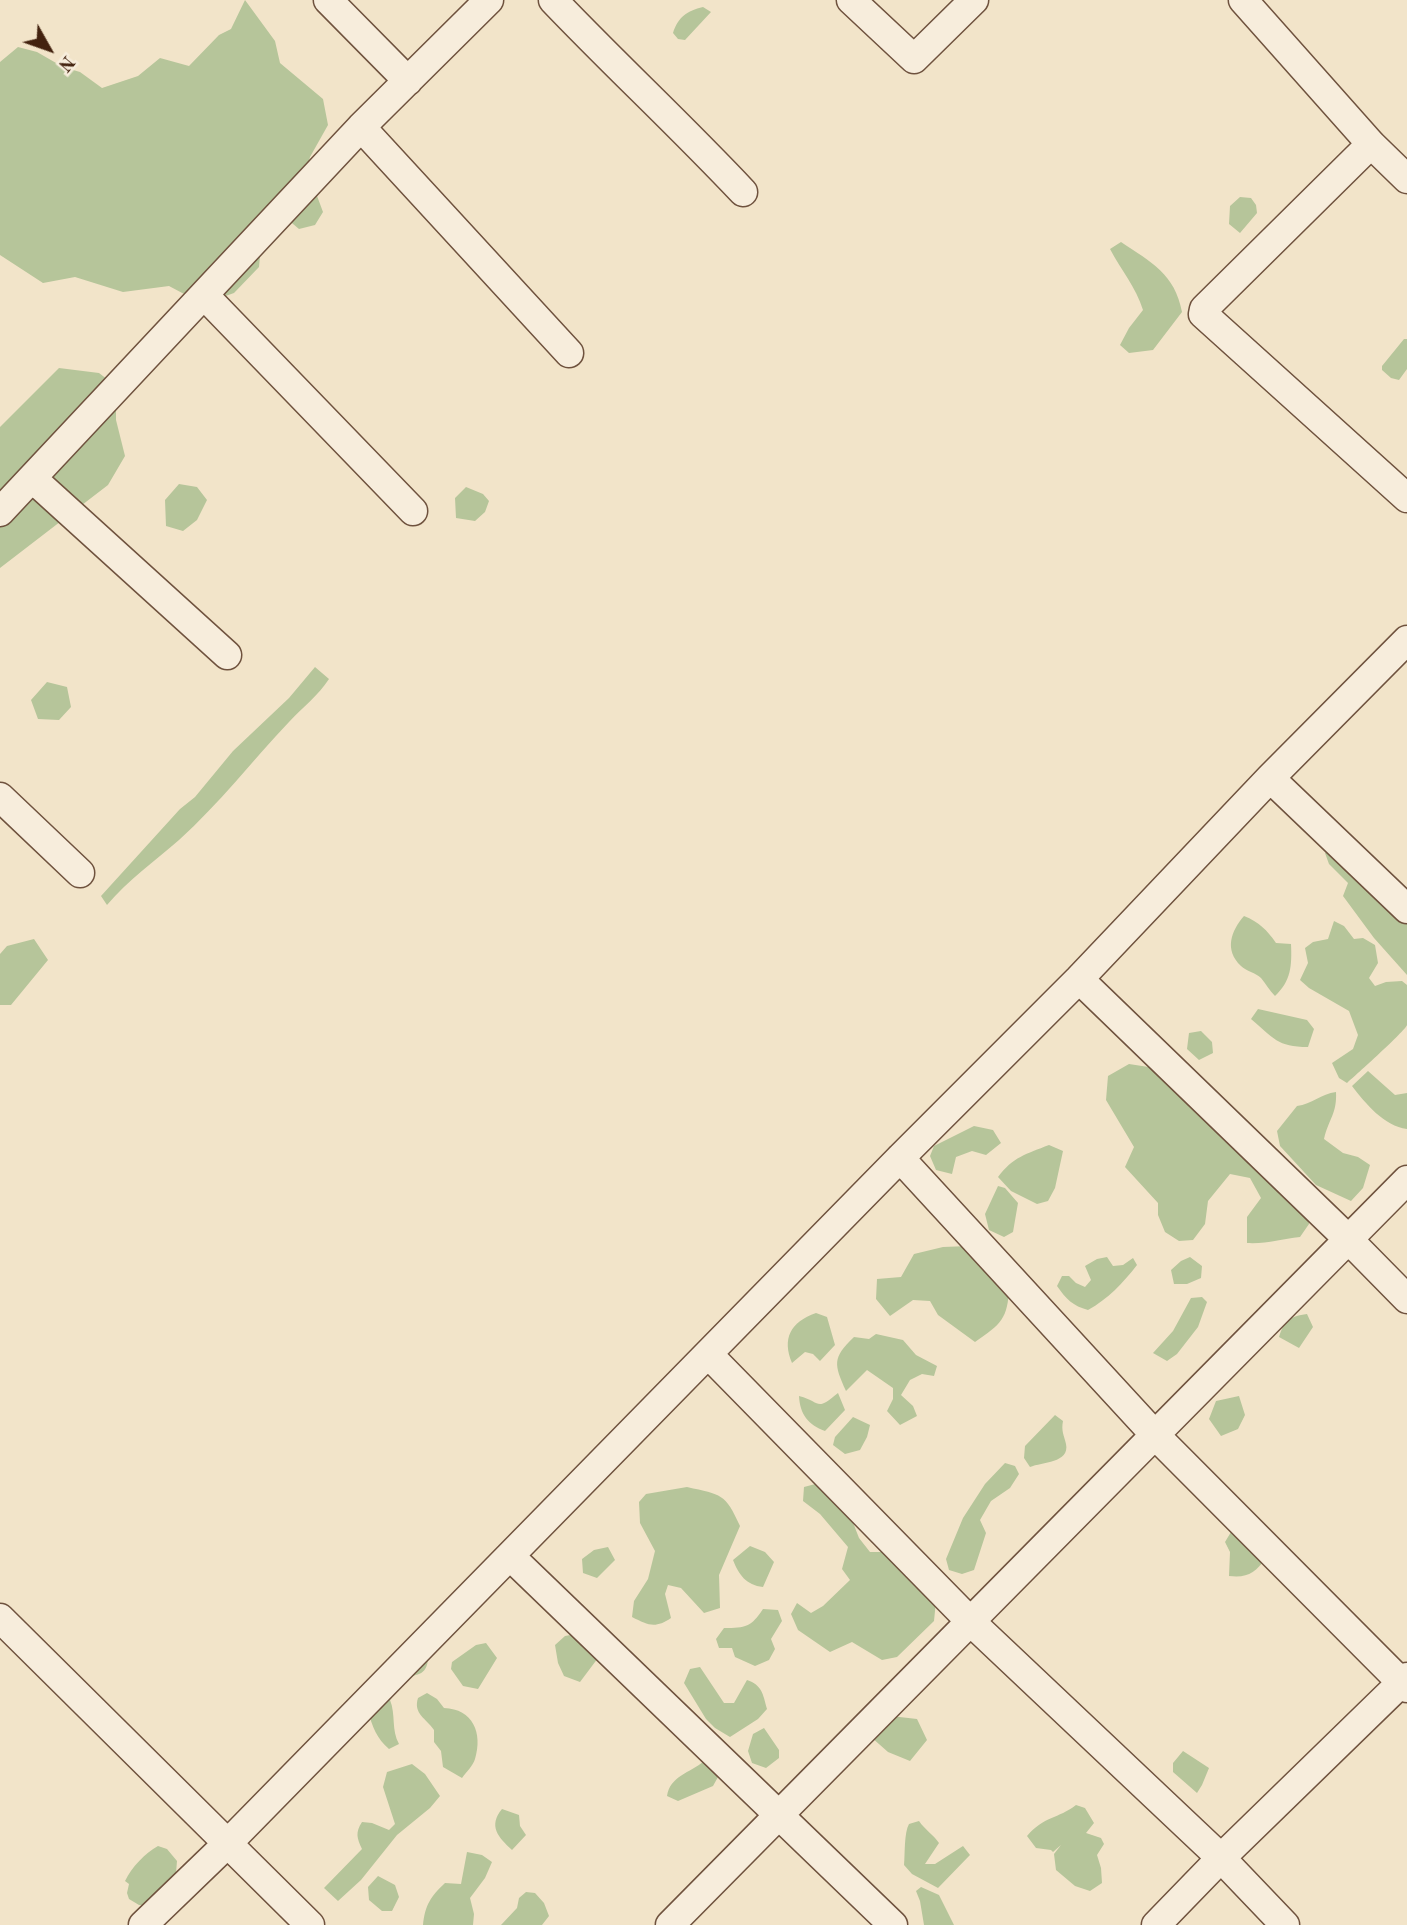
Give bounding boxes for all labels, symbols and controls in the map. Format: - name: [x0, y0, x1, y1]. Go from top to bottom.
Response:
- north arrow: [14, 14, 84, 84]
- text: N: [54, 51, 77, 74]

